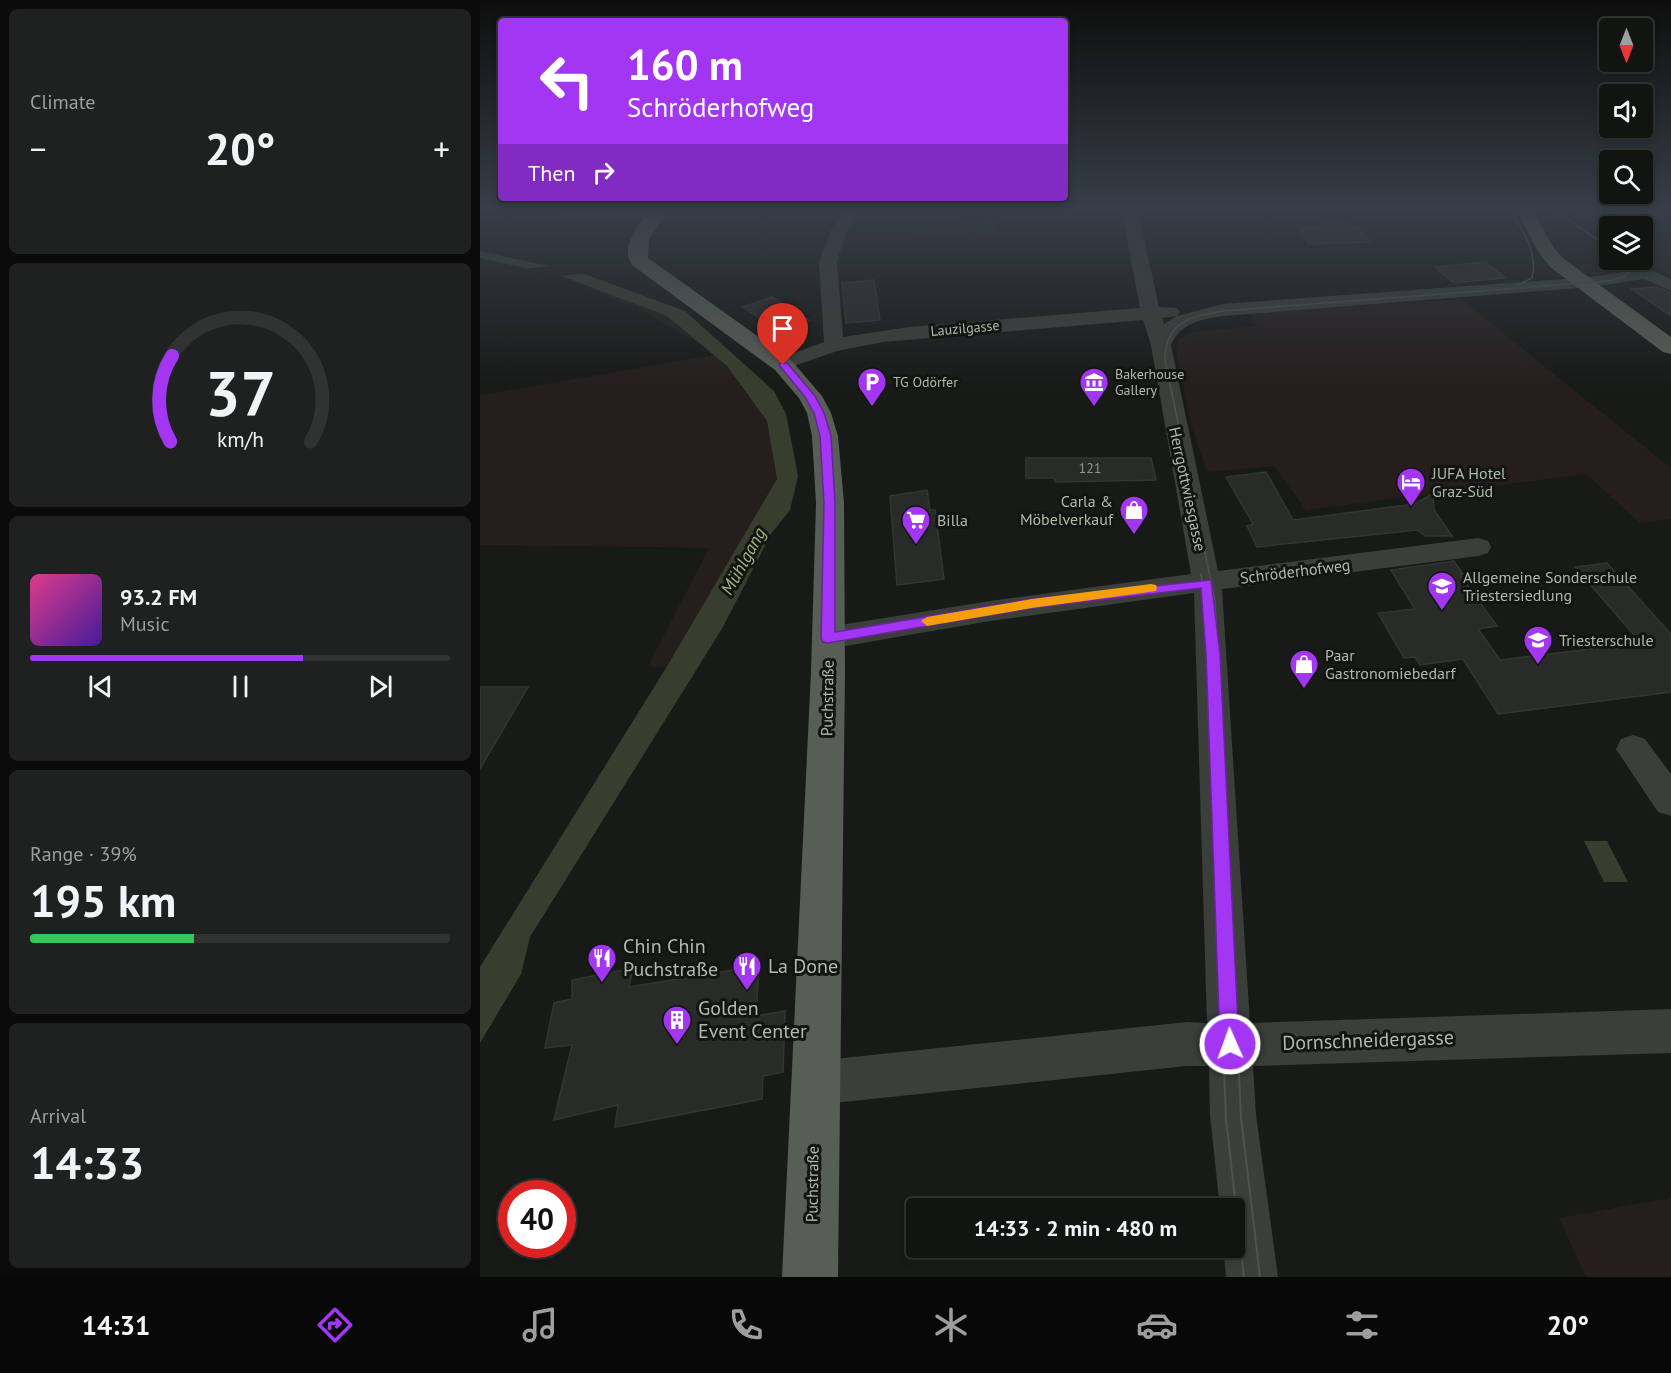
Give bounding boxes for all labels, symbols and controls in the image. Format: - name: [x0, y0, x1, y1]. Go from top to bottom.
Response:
- north arrow: [1599, 18, 1653, 72]
- map controls: [1599, 18, 1653, 270]
- text: 160 m: [627, 37, 743, 92]
- icon: left: [528, 42, 606, 120]
- button: sound: [1599, 84, 1653, 138]
- text: Climate: [30, 89, 96, 115]
- text: Schröderhofweg: [627, 90, 814, 124]
- text: 20°: [205, 119, 275, 177]
- text: −: [30, 127, 47, 170]
- text: +: [433, 127, 450, 170]
- button: search: [1599, 150, 1653, 204]
- icon: right: [587, 156, 620, 189]
- text: Then: [528, 159, 575, 187]
- button: layers: [1599, 216, 1653, 270]
- pin: [757, 303, 808, 365]
- icon: arrive: [766, 312, 799, 345]
- street label: Lauzilgasse: [930, 316, 1000, 340]
- text: 37: [205, 352, 275, 433]
- place label: Bakerhouse Gallery: [1115, 365, 1184, 399]
- parking icon: TG Odörfer: [856, 366, 888, 408]
- museum icon: Bakerhouse Gallery: [1078, 366, 1110, 408]
- place label: TG Odörfer: [893, 373, 958, 391]
- text: km/h: [216, 425, 263, 453]
- street label: Herrgottwiesgasse: [1165, 425, 1211, 553]
- house number: 121: [1079, 459, 1101, 477]
- place label: JUFA Hotel Graz-Süd: [1431, 463, 1506, 501]
- hotel icon: JUFA Hotel Graz-Süd: [1395, 466, 1427, 508]
- place label: Carla & Möbelverkauf: [1020, 491, 1114, 529]
- shop icon: Carla & Möbelverkauf: [1118, 494, 1150, 536]
- supermarket icon: Billa: [900, 504, 932, 546]
- place label: Billa: [937, 510, 968, 530]
- water label: Mühlgang: [715, 523, 771, 599]
- street label: Schröderhofweg: [1239, 554, 1351, 588]
- place label: Allgemeine Sonderschule Triestersiedlung: [1463, 567, 1637, 605]
- school or university icon: Allgemeine Sonderschule Triestersiedlung: [1426, 570, 1458, 612]
- text: 93.2 FM: [120, 583, 197, 611]
- text: Music: [120, 611, 169, 637]
- school or university icon: Triesterschule: [1522, 624, 1554, 666]
- place label: Triesterschule: [1559, 630, 1654, 650]
- place label: Paar Gastronomiebedarf: [1325, 645, 1456, 683]
- shop icon: Paar Gastronomiebedarf: [1288, 648, 1320, 690]
- street label: Puchstraße: [816, 660, 838, 736]
- icon: previous: [84, 670, 117, 703]
- icon: pause: [224, 670, 257, 703]
- icon: next: [364, 670, 397, 703]
- text: Range · 39%: [30, 841, 137, 867]
- text: 195 km: [30, 871, 176, 929]
- place label: Chin Chin Puchstraße: [623, 933, 718, 982]
- restaurant icon: Chin Chin Puchstraße: [586, 942, 618, 984]
- restaurant icon: La Done: [731, 950, 763, 992]
- place label: La Done: [768, 953, 838, 979]
- place label: Golden Event Center: [698, 995, 807, 1044]
- building icon: Golden Event Center: [661, 1004, 693, 1046]
- position arrow: [1198, 1012, 1262, 1076]
- street label: Dornschneidergasse: [1282, 1024, 1454, 1056]
- text: Arrival: [30, 1103, 86, 1129]
- text: 14:33: [30, 1133, 144, 1191]
- street label: Puchstraße: [801, 1146, 823, 1222]
- speed limit sign: 40: [498, 1180, 576, 1258]
- text: 14:33 · 2 min · 480 m: [974, 1214, 1177, 1242]
- icon: directions: [314, 1304, 356, 1346]
- icon: music: [519, 1304, 561, 1346]
- icon: phone: [725, 1304, 767, 1346]
- icon: climate: [930, 1304, 972, 1346]
- icon: car: [1136, 1304, 1178, 1346]
- icon: filters: [1341, 1304, 1383, 1346]
- text: 14:31: [82, 1308, 150, 1342]
- text: 20°: [1547, 1308, 1589, 1342]

